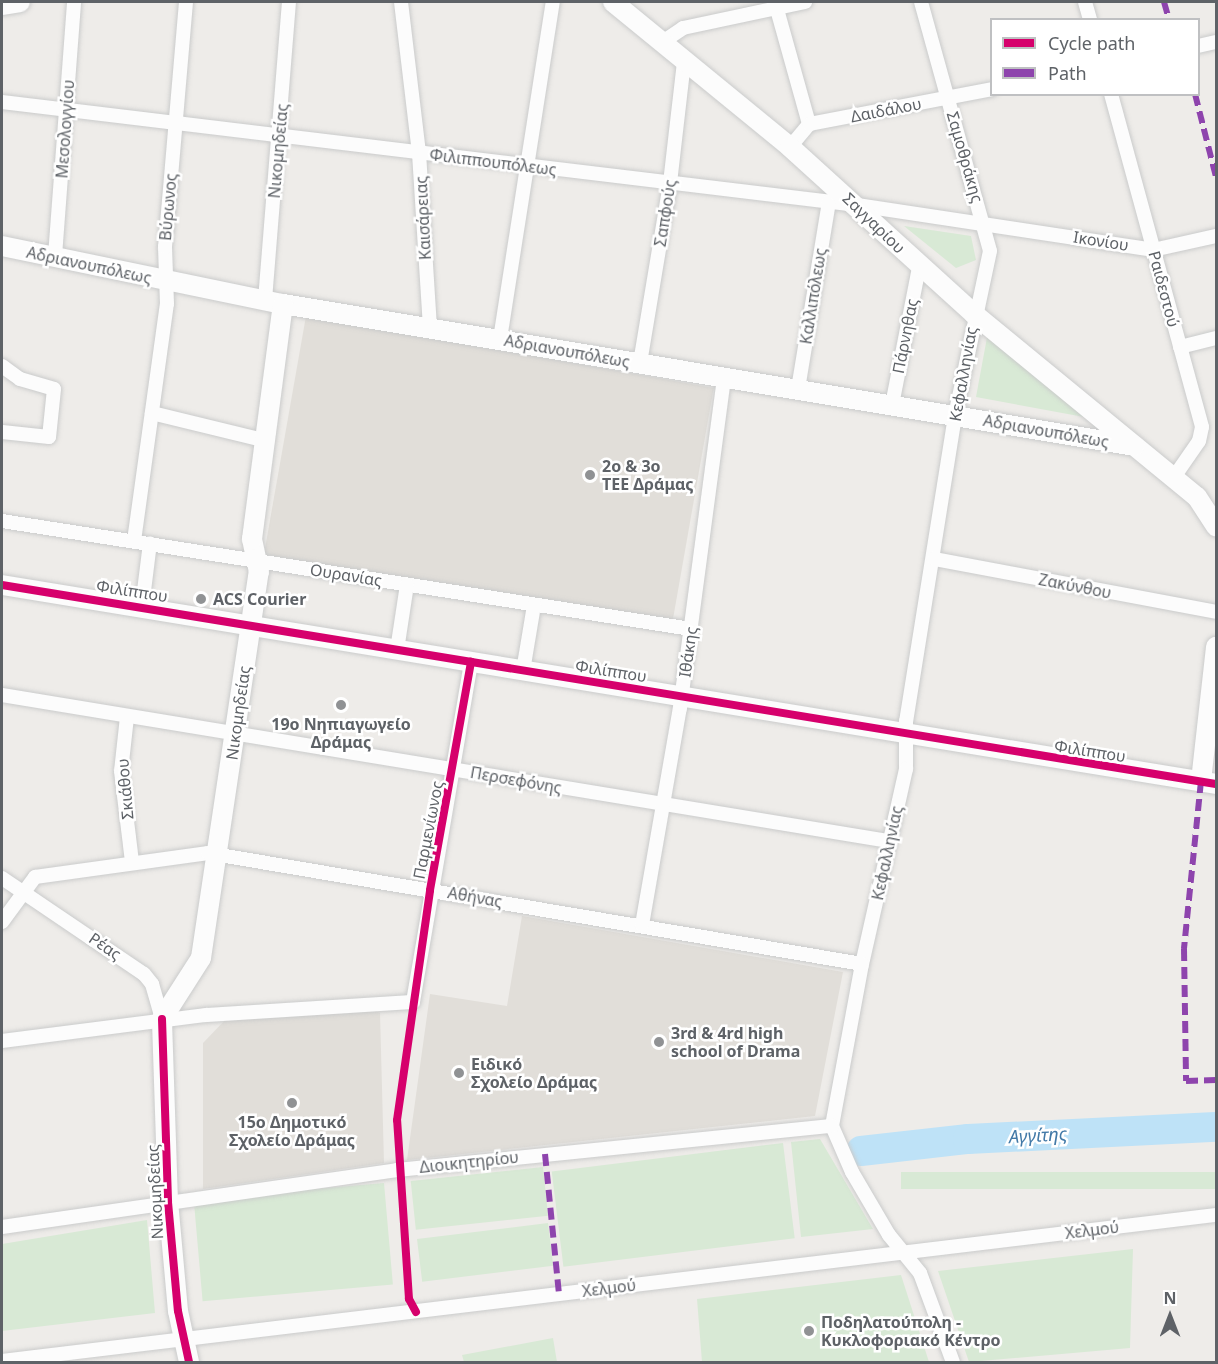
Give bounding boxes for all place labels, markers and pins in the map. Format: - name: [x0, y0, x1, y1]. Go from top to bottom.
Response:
- place label: 2ο & 3ο ΤΕΕ Δράμας: [602, 456, 694, 494]
- marker: 2ο & 3ο ΤΕΕ Δράμας: [583, 468, 597, 482]
- place label: ACS Courier: [213, 589, 306, 609]
- marker: ACS Courier: [194, 592, 208, 606]
- marker: 19ο Νηπιαγωγείο Δράμας: [334, 698, 348, 712]
- place label: 19ο Νηπιαγωγείο Δράμας: [271, 714, 411, 752]
- place label: 3rd & 4rd high school of Drama: [671, 1023, 800, 1061]
- marker: 3rd & 4rd high school of Drama: [652, 1035, 666, 1049]
- place label: Ειδικό Σχολείο Δράμας: [471, 1054, 597, 1092]
- marker: Ειδικό Σχολείο Δράμας: [452, 1066, 466, 1080]
- marker: 15ο Δημοτικό Σχολείο Δράμας: [285, 1096, 299, 1110]
- place label: 15ο Δημοτικό Σχολείο Δράμας: [229, 1112, 355, 1150]
- place label: Ποδηλατούπολη - Κυκλοφοριακό Κέντρο: [821, 1312, 1001, 1350]
- marker: Ποδηλατούπολη - Κυκλοφοριακό Κέντρο: [802, 1324, 816, 1338]

